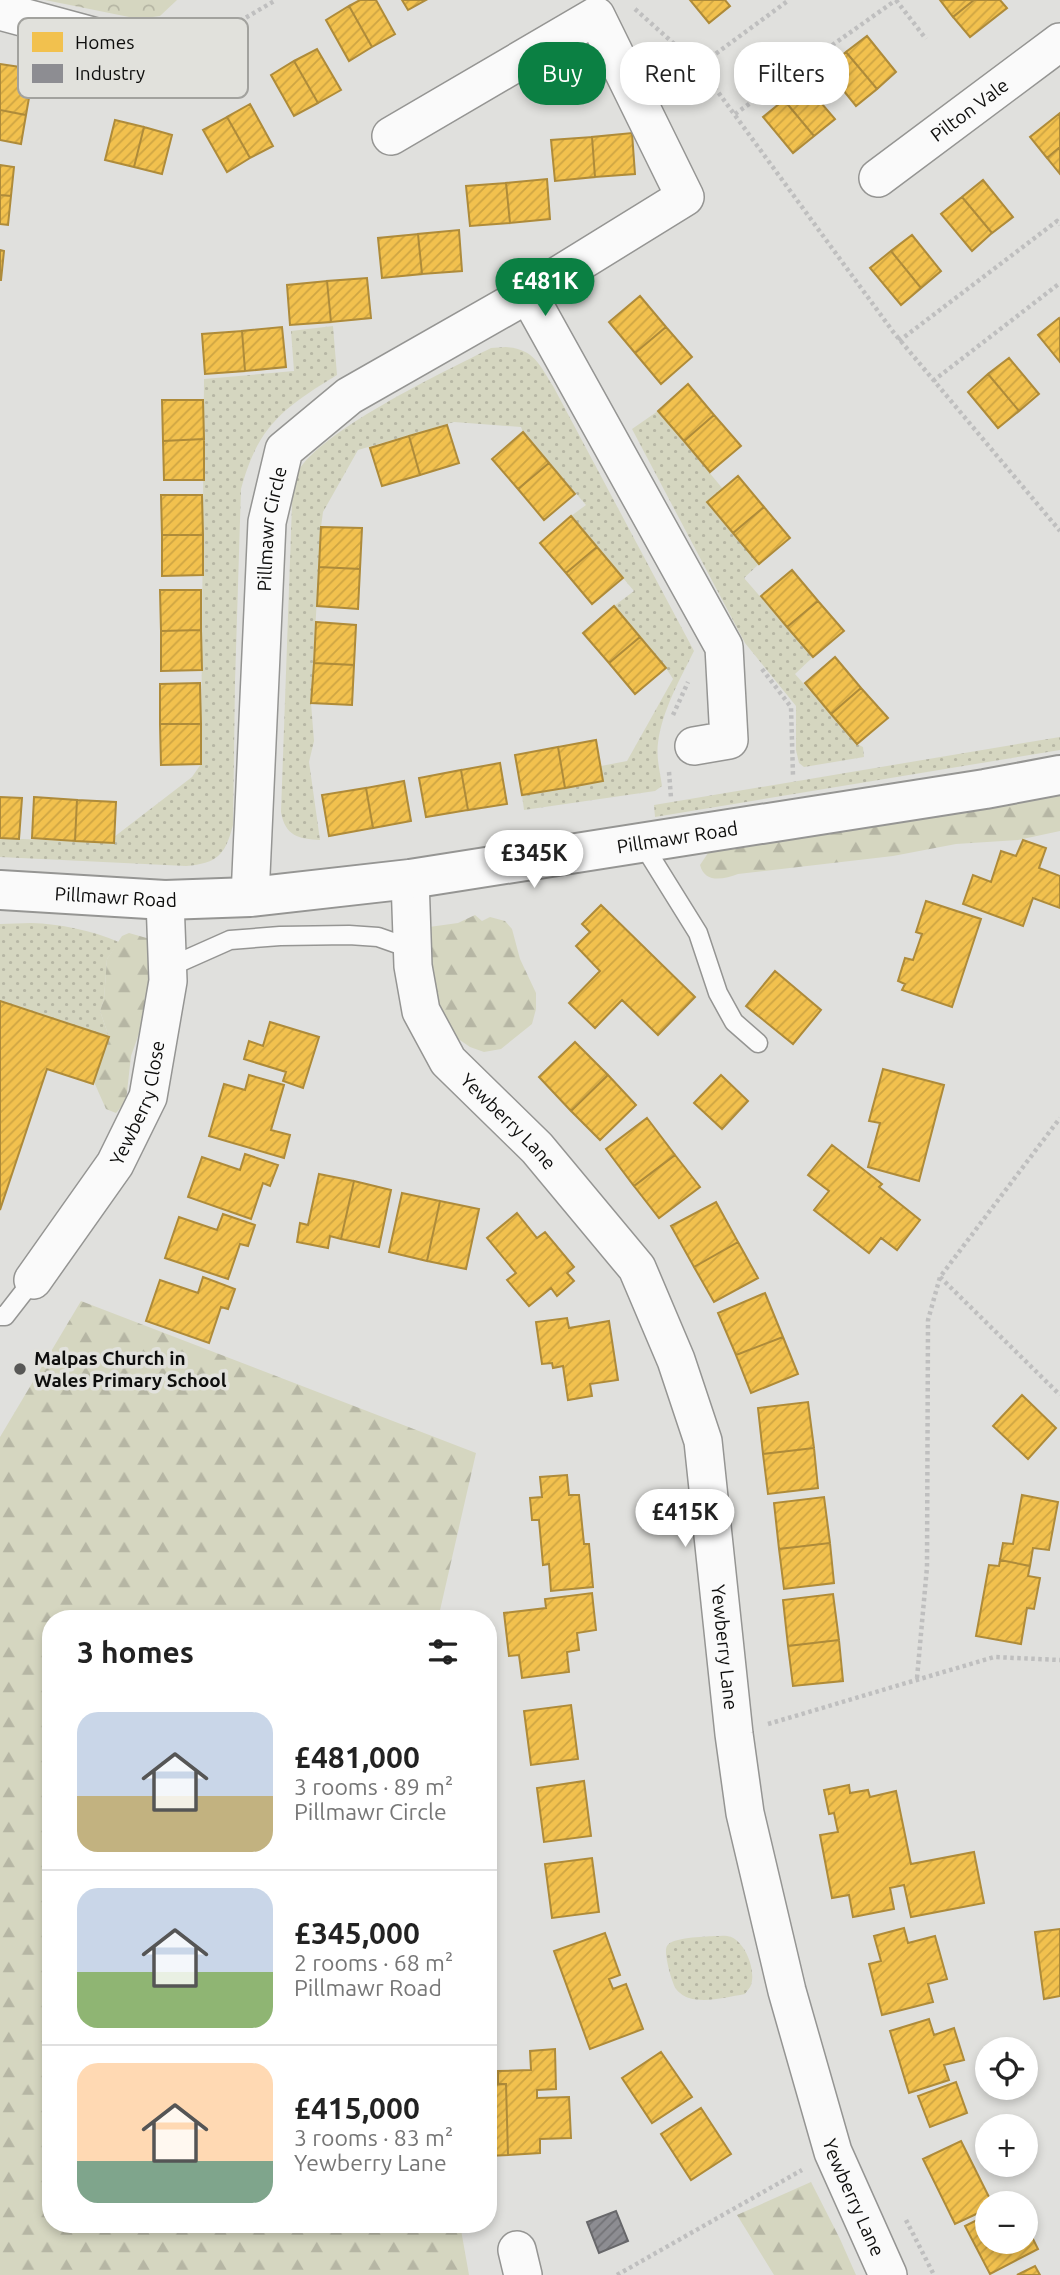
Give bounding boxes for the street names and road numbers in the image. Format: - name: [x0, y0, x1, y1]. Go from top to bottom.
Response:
- street label: Pilton Vale: [926, 73, 1013, 146]
- street label: Pillmawr Circle: [253, 464, 291, 592]
- street label: Pillmawr Road: [615, 817, 739, 857]
- street label: Pillmawr Road: [54, 882, 177, 911]
- street label: Yewberry Close: [105, 1039, 169, 1169]
- street label: Yewberry Lane: [456, 1069, 561, 1174]
- street label: Yewberry Lane: [707, 1583, 742, 1711]
- street label: Yewberry Lane: [819, 2136, 889, 2260]

